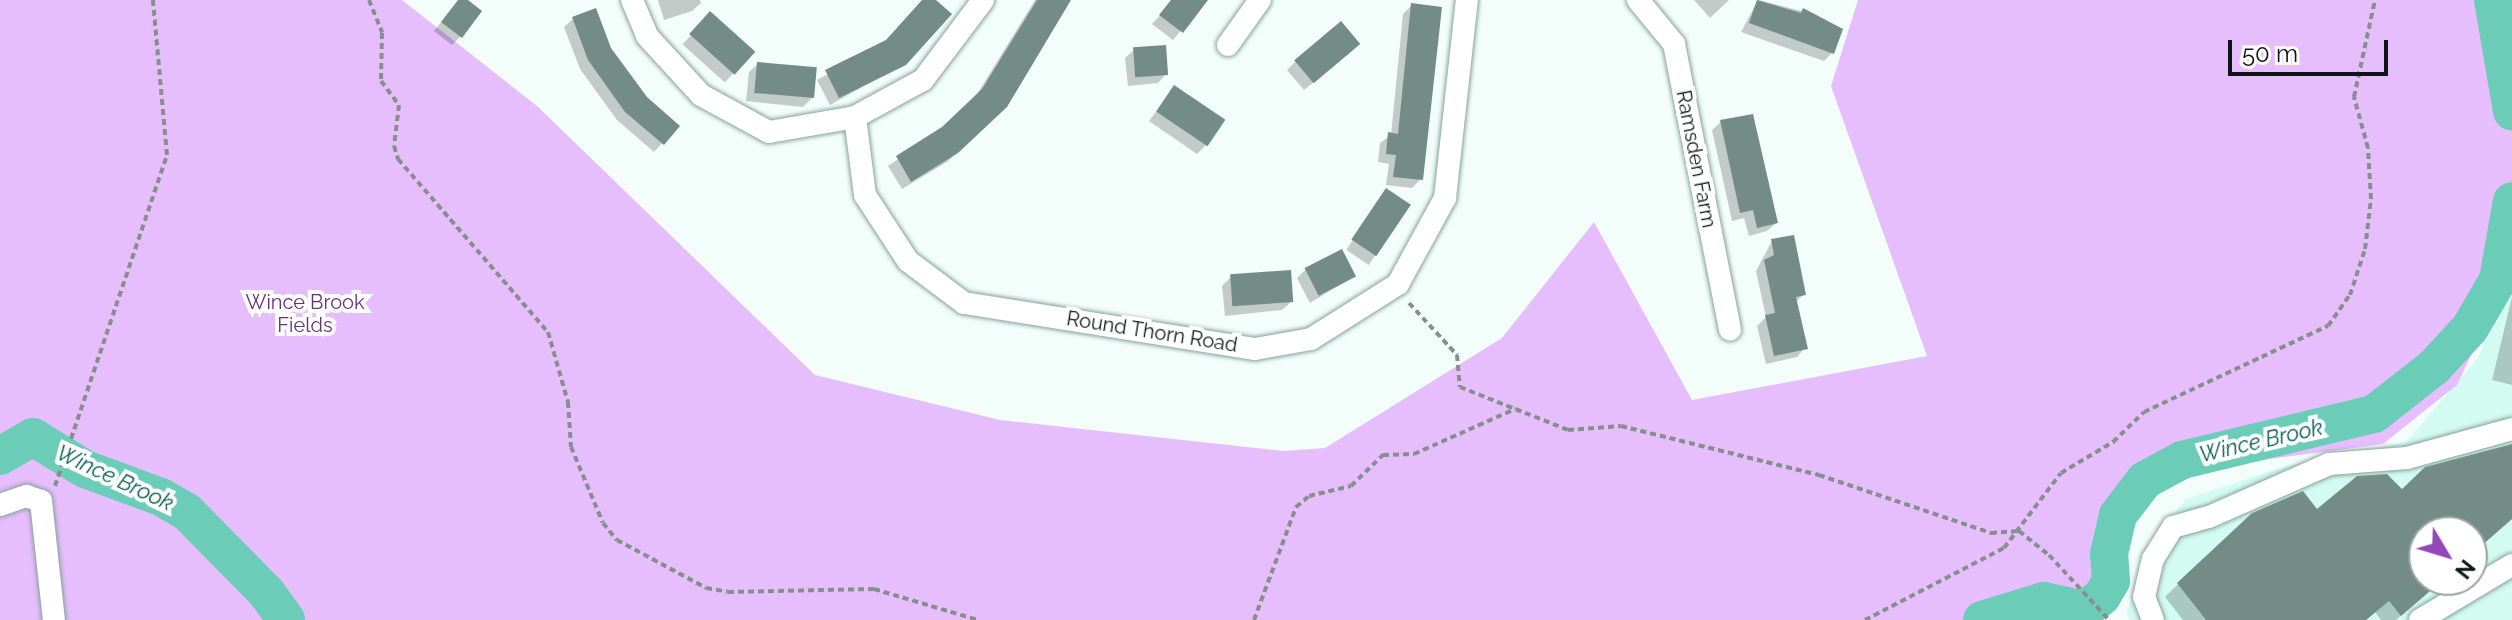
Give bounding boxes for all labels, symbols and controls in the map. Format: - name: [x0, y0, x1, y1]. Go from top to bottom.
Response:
- scale bar: [2232, 24, 2392, 74]
- text: 50 m: [2242, 39, 2298, 68]
- street label: Ramsden Farm: [1671, 88, 1721, 230]
- park label: Wince Brook Fields: [245, 290, 365, 337]
- street label: Round Thorn Road: [1065, 307, 1239, 357]
- water label: Wince Brook: [2197, 414, 2325, 468]
- water label: Wince Brook: [52, 439, 178, 517]
- north arrow: [2408, 516, 2488, 596]
- text: N: [2450, 555, 2481, 584]

